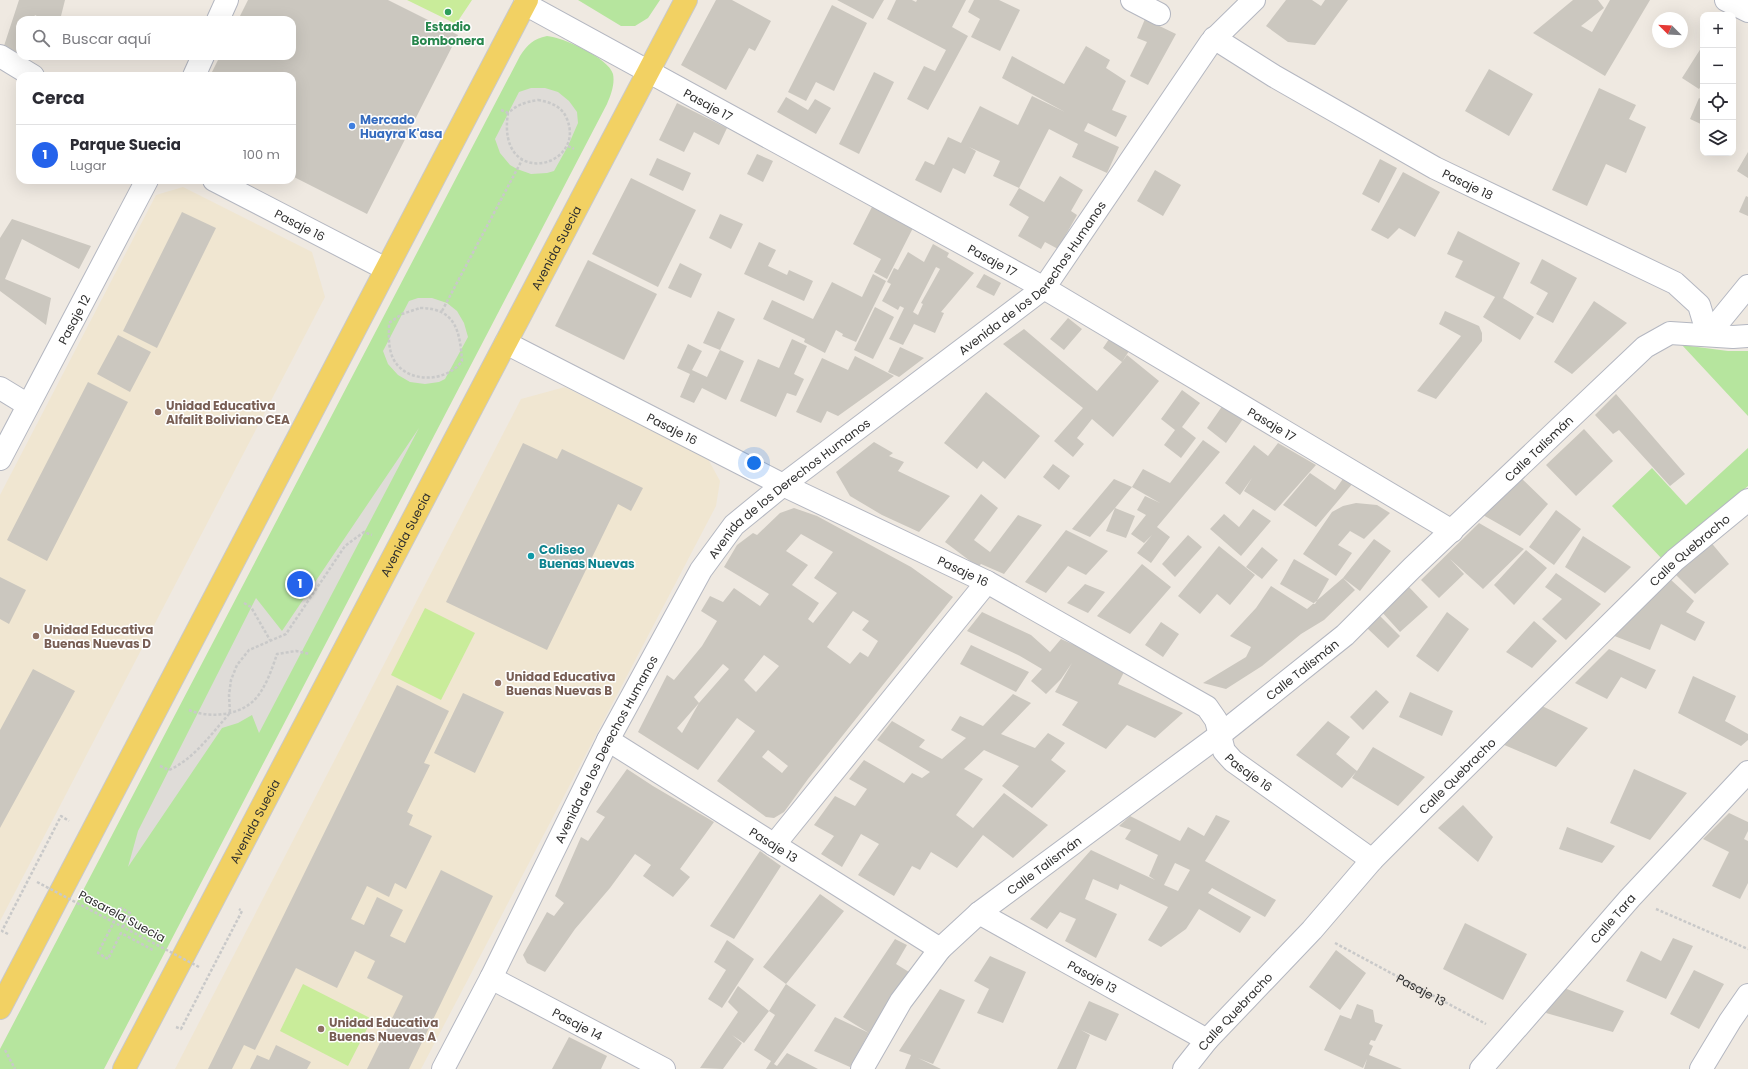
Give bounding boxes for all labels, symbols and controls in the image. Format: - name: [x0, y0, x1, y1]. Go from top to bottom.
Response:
- marker: Estadio Bombonera: [443, 7, 453, 17]
- north arrow: [1652, 12, 1688, 48]
- map controls: [1700, 12, 1736, 156]
- button: +: [1700, 12, 1736, 48]
- search box: [16, 16, 296, 60]
- place label: Estadio Bombonera: [412, 18, 484, 49]
- icon: search: [30, 27, 52, 49]
- text: Buscar aquí: [62, 28, 151, 49]
- button: −: [1700, 48, 1736, 84]
- street label: Pasaje 17: [681, 84, 736, 125]
- button: locate: [1700, 84, 1736, 120]
- text: Cerca: [32, 86, 85, 110]
- place label: Mercado Huayra K'asa: [360, 111, 442, 142]
- button: layers: [1700, 120, 1736, 156]
- marker: Mercado Huayra K'asa: [347, 121, 357, 131]
- text: Parque Suecia: [70, 134, 181, 155]
- text: 1: [43, 145, 47, 164]
- text: 100 m: [243, 145, 280, 164]
- text: Lugar: [70, 156, 106, 175]
- street label: Pasaje 18: [1440, 164, 1496, 203]
- street label: Avenida de los Derechos Humanos: [955, 197, 1109, 358]
- street label: Avenida Suecia: [527, 203, 585, 293]
- street label: Pasaje 16: [272, 204, 328, 245]
- street label: Pasaje 17: [965, 240, 1021, 280]
- street label: Pasaje 12: [54, 291, 94, 347]
- place label: Unidad Educativa Alfalit Boliviano CEA: [166, 397, 290, 428]
- street label: Pasaje 17: [1245, 403, 1300, 445]
- marker: Unidad Educativa Alfalit Boliviano CEA: [153, 407, 163, 417]
- street label: Pasaje 16: [644, 408, 701, 448]
- street label: Calle Talismán: [1500, 411, 1576, 485]
- street label: Avenida de los Derechos Humanos: [704, 414, 873, 562]
- your location: [744, 453, 764, 473]
- street label: Avenida Suecia: [376, 489, 434, 579]
- street label: Calle Quebracho: [1645, 510, 1733, 590]
- place label: Coliseo Buenas Nuevas: [539, 541, 635, 572]
- marker: Coliseo Buenas Nuevas: [526, 551, 536, 561]
- street label: Pasaje 16: [935, 551, 992, 590]
- pin: 1: [287, 569, 313, 599]
- place label: Unidad Educativa Buenas Nuevas D: [44, 621, 153, 652]
- marker: Unidad Educativa Buenas Nuevas D: [31, 631, 41, 641]
- street label: Calle Talismán: [1262, 635, 1342, 704]
- street label: Avenida de los Derechos Humanos: [550, 652, 661, 846]
- place label: Unidad Educativa Buenas Nuevas B: [506, 668, 615, 699]
- marker: Unidad Educativa Buenas Nuevas B: [493, 678, 503, 688]
- street label: Calle Quebracho: [1415, 733, 1499, 817]
- street label: Pasaje 16: [1221, 750, 1276, 795]
- street label: Avenida Suecia: [225, 776, 283, 866]
- street label: Pasaje 13: [746, 823, 801, 866]
- street label: Calle Talismán: [1003, 832, 1085, 898]
- street label: Pasarela Suecia: [76, 886, 168, 946]
- street label: Calle Tara: [1586, 890, 1639, 947]
- street label: Pasaje 13: [1065, 956, 1120, 997]
- street label: Calle Quebracho: [1194, 968, 1276, 1054]
- street label: Pasaje 13: [1394, 969, 1449, 1010]
- street label: Pasaje 14: [550, 1003, 606, 1044]
- place label: Unidad Educativa Buenas Nuevas A: [329, 1014, 438, 1045]
- marker: Unidad Educativa Buenas Nuevas A: [316, 1024, 326, 1034]

